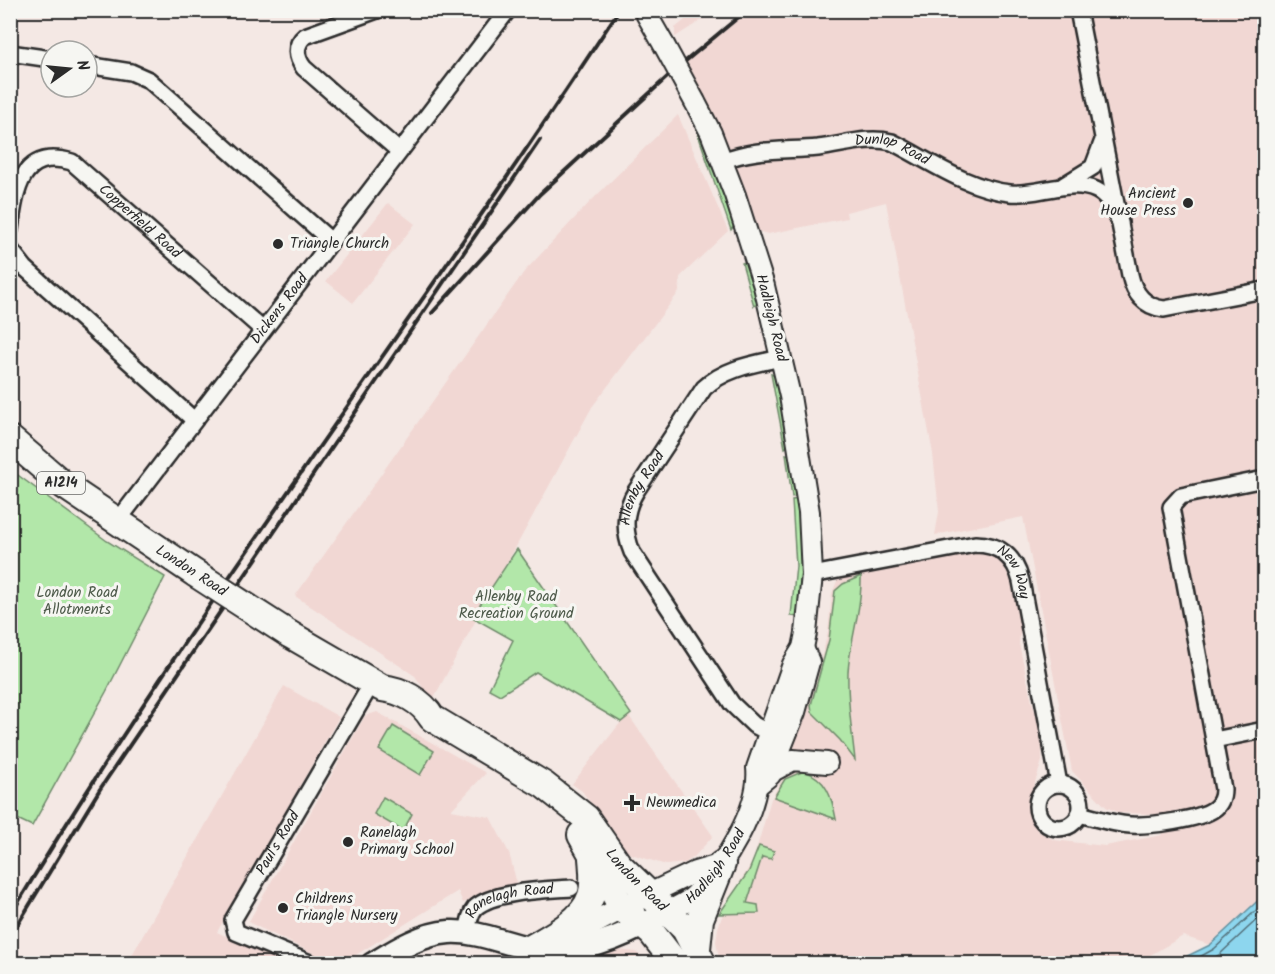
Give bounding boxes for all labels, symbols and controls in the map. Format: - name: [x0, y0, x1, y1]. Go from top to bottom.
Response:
- north arrow: [39, 39, 99, 99]
- text: N: [69, 57, 95, 74]
- street label: Dunlop Road: [853, 128, 935, 172]
- street label: Copperfield Road: [93, 178, 187, 265]
- place label: Ancient House Press: [1100, 182, 1177, 223]
- marker: Ancient House Press: [1181, 196, 1195, 210]
- place label: Triangle Church: [290, 232, 389, 256]
- marker: Triangle Church: [271, 237, 285, 251]
- street label: Dickens Road: [245, 268, 315, 350]
- street label: Hadleigh Road: [748, 272, 794, 365]
- street label: Allenby Road: [614, 446, 672, 526]
- road number: A1214: [37, 472, 85, 494]
- street label: London Road: [150, 539, 232, 603]
- street label: New Way: [991, 539, 1036, 602]
- park label: London Road Allotments: [36, 581, 118, 622]
- park label: Allenby Road Recreation Ground: [459, 585, 574, 626]
- place label: Newmedica: [646, 791, 716, 815]
- marker: Newmedica: [623, 794, 641, 812]
- street label: Paul's Road: [250, 806, 307, 880]
- place label: Ranelagh Primary School: [360, 821, 454, 862]
- street label: Hadleigh Road: [680, 824, 752, 911]
- marker: Ranelagh Primary School: [341, 835, 355, 849]
- street label: London Road: [599, 844, 673, 918]
- street label: Ranelagh Road: [459, 877, 555, 922]
- place label: Childrens Triangle Nursery: [295, 887, 399, 928]
- marker: Childrens Triangle Nursery: [276, 901, 290, 915]

